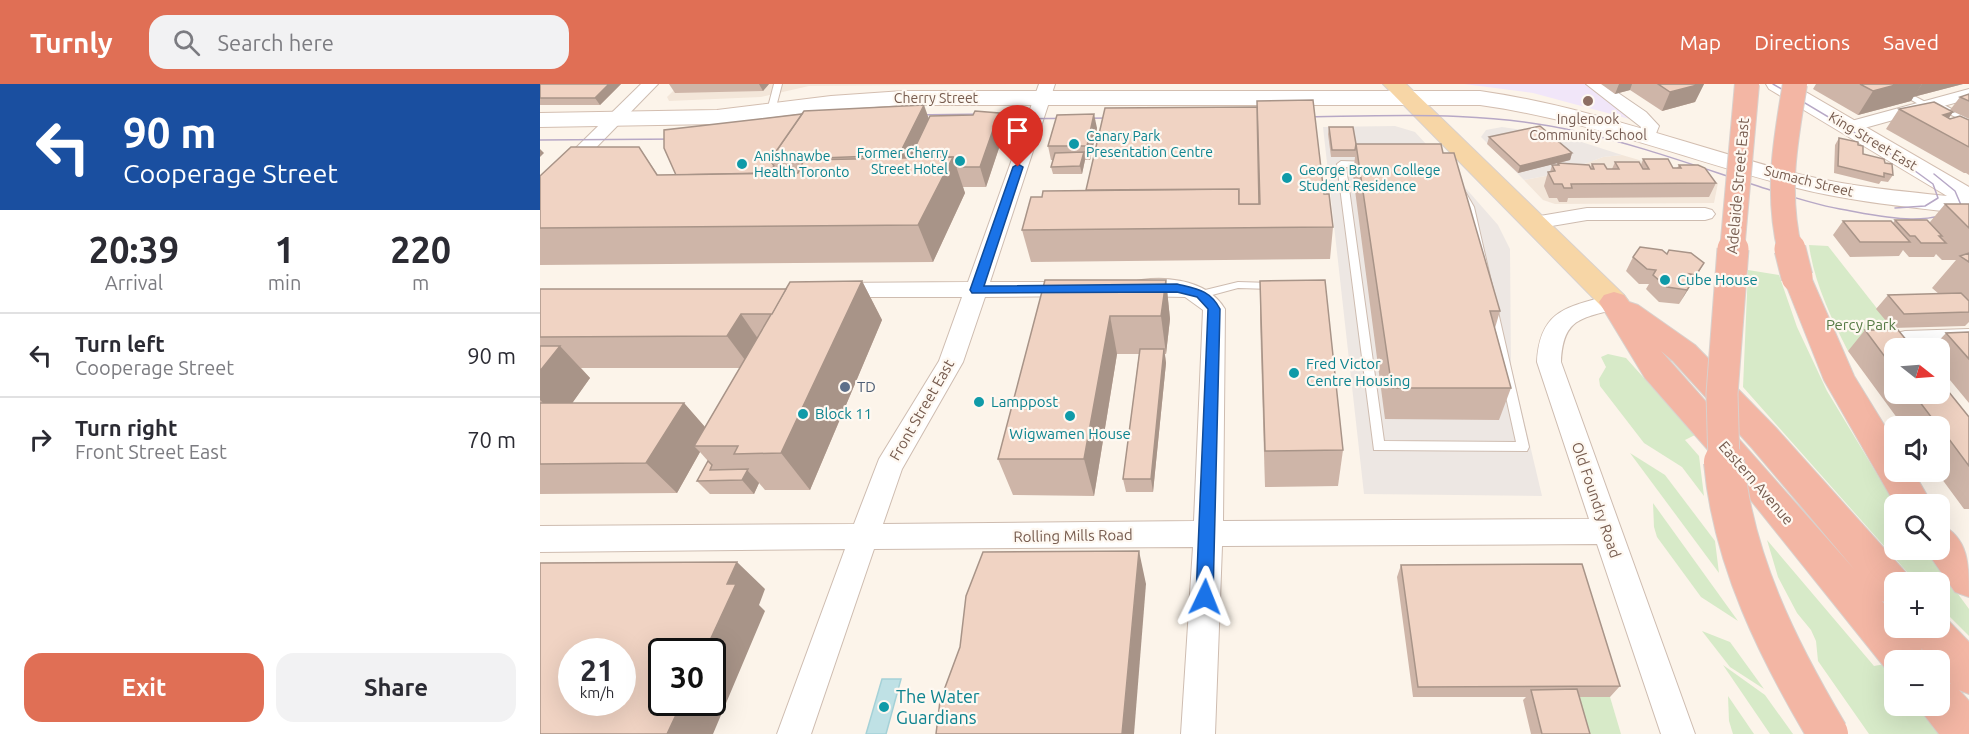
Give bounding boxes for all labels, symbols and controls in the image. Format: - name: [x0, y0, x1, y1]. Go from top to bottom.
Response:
- search box: [149, 15, 569, 69]
- icon: search: [170, 26, 203, 59]
- text: Turnly: [30, 27, 113, 58]
- text: Search here: [218, 30, 334, 55]
- text: Map: [1680, 30, 1721, 54]
- text: Directions: [1754, 30, 1850, 54]
- text: Saved: [1883, 30, 1939, 54]
- street label: Cherry Street: [894, 90, 979, 106]
- marker: Inglenook Community School: [1581, 94, 1595, 108]
- pin: [992, 105, 1043, 167]
- icon: left: [24, 108, 102, 186]
- street label: King Street East: [1826, 108, 1921, 174]
- text: 90 m: [123, 109, 217, 156]
- place label: Inglenook Community School: [1529, 111, 1647, 143]
- icon: arrive: [1001, 114, 1034, 147]
- street label: Adelaide Street East: [1723, 117, 1752, 255]
- place label: Canary Park Presentation Centre: [1086, 128, 1213, 160]
- marker: Canary Park Presentation Centre: [1067, 137, 1081, 151]
- place label: Former Cherry Street Hotel: [857, 145, 948, 177]
- place label: Anishnawbe Health Toronto: [754, 148, 850, 180]
- marker: Former Cherry Street Hotel: [953, 154, 967, 168]
- marker: Anishnawbe Health Toronto: [735, 157, 749, 171]
- text: Cooperage Street: [123, 158, 338, 188]
- place label: George Brown College Student Residence: [1299, 162, 1441, 194]
- street label: Sumach Street: [1763, 162, 1856, 200]
- marker: George Brown College Student Residence: [1280, 171, 1294, 185]
- text: 20:39: [89, 229, 179, 270]
- text: 1: [274, 229, 295, 270]
- text: 220: [390, 229, 451, 270]
- text: Arrival: [105, 271, 163, 294]
- text: min: [268, 271, 301, 294]
- text: m: [412, 271, 429, 294]
- place label: Cube House: [1677, 271, 1758, 288]
- marker: Cube House: [1658, 273, 1672, 287]
- park label: Percy Park: [1826, 316, 1897, 333]
- text: Turn left: [75, 331, 165, 356]
- north arrow: [1884, 338, 1950, 404]
- map controls: [1884, 338, 1950, 716]
- icon: left: [24, 339, 57, 372]
- text: 90 m: [467, 343, 516, 368]
- place label: Fred Victor Centre Housing: [1306, 355, 1410, 389]
- text: Cooperage Street: [75, 356, 234, 379]
- street label: Front Street East: [886, 356, 957, 463]
- marker: Fred Victor Centre Housing: [1287, 366, 1301, 380]
- place label: TD: [857, 378, 876, 395]
- marker: TD: [838, 380, 852, 394]
- place label: Lamppost: [991, 393, 1058, 410]
- marker: Lamppost: [972, 395, 986, 409]
- place label: Block 11: [815, 405, 872, 422]
- marker: Block 11: [796, 407, 810, 421]
- marker: Wigwamen House: [1063, 409, 1077, 423]
- text: Turn right: [75, 415, 177, 440]
- button: sound: [1884, 416, 1950, 482]
- icon: right: [24, 423, 57, 456]
- place label: Wigwamen House: [1009, 425, 1131, 442]
- text: 70 m: [467, 427, 516, 452]
- street label: Eastern Avenue: [1716, 437, 1797, 528]
- text: Front Street East: [75, 440, 227, 463]
- street label: Old Foundry Road: [1569, 440, 1624, 560]
- button: search: [1884, 494, 1950, 560]
- street label: Rolling Mills Road: [1013, 526, 1133, 545]
- position arrow: [1173, 565, 1237, 629]
- button: +: [1884, 572, 1950, 638]
- speed limit sign: 30: [648, 638, 726, 716]
- button: −: [1884, 650, 1950, 716]
- button: Exit: [24, 653, 264, 722]
- button: Share: [276, 653, 516, 722]
- text: 21: [580, 653, 614, 687]
- text: km/h: [580, 684, 614, 701]
- place label: The Water Guardians: [896, 686, 980, 727]
- marker: The Water Guardians: [877, 700, 891, 714]

